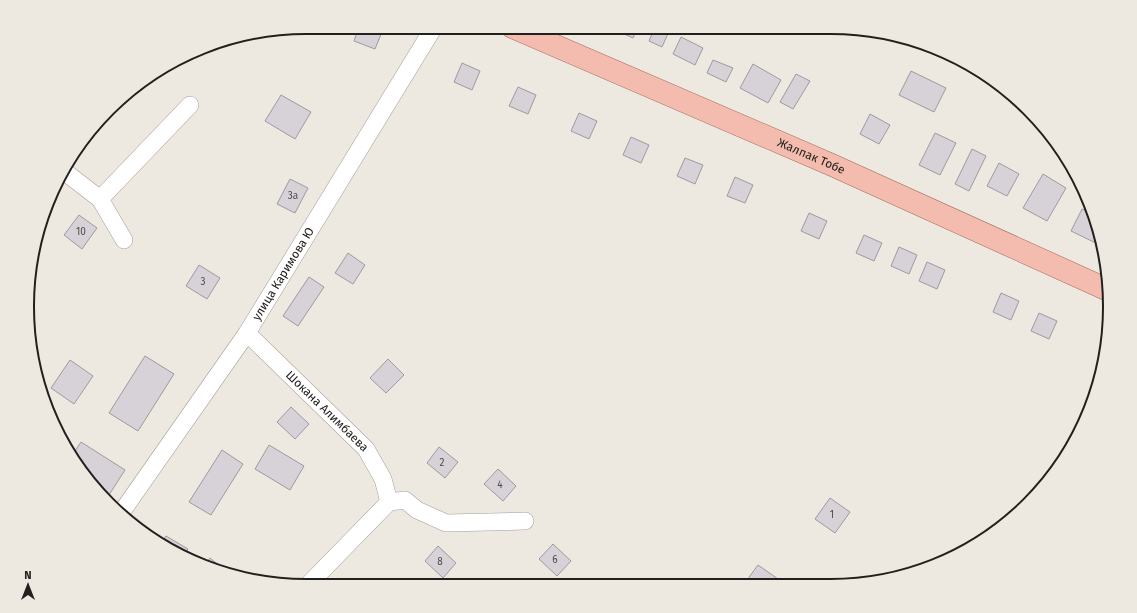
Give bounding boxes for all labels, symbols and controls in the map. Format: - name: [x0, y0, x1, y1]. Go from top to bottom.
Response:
- street label: Жалпак Тобе: [775, 135, 847, 177]
- house number: 3а: [288, 190, 298, 202]
- street label: улица Каримова Ю: [249, 225, 317, 323]
- house number: 10: [76, 226, 86, 238]
- house number: 3: [201, 276, 206, 288]
- street label: Шокана Алимбаева: [283, 368, 371, 454]
- house number: 2: [440, 457, 445, 469]
- house number: 4: [497, 479, 503, 491]
- house number: 1: [830, 509, 834, 521]
- house number: 6: [552, 554, 558, 566]
- house number: 8: [437, 556, 443, 568]
- north arrow: [8, 565, 48, 605]
- text: N: [24, 569, 32, 582]

